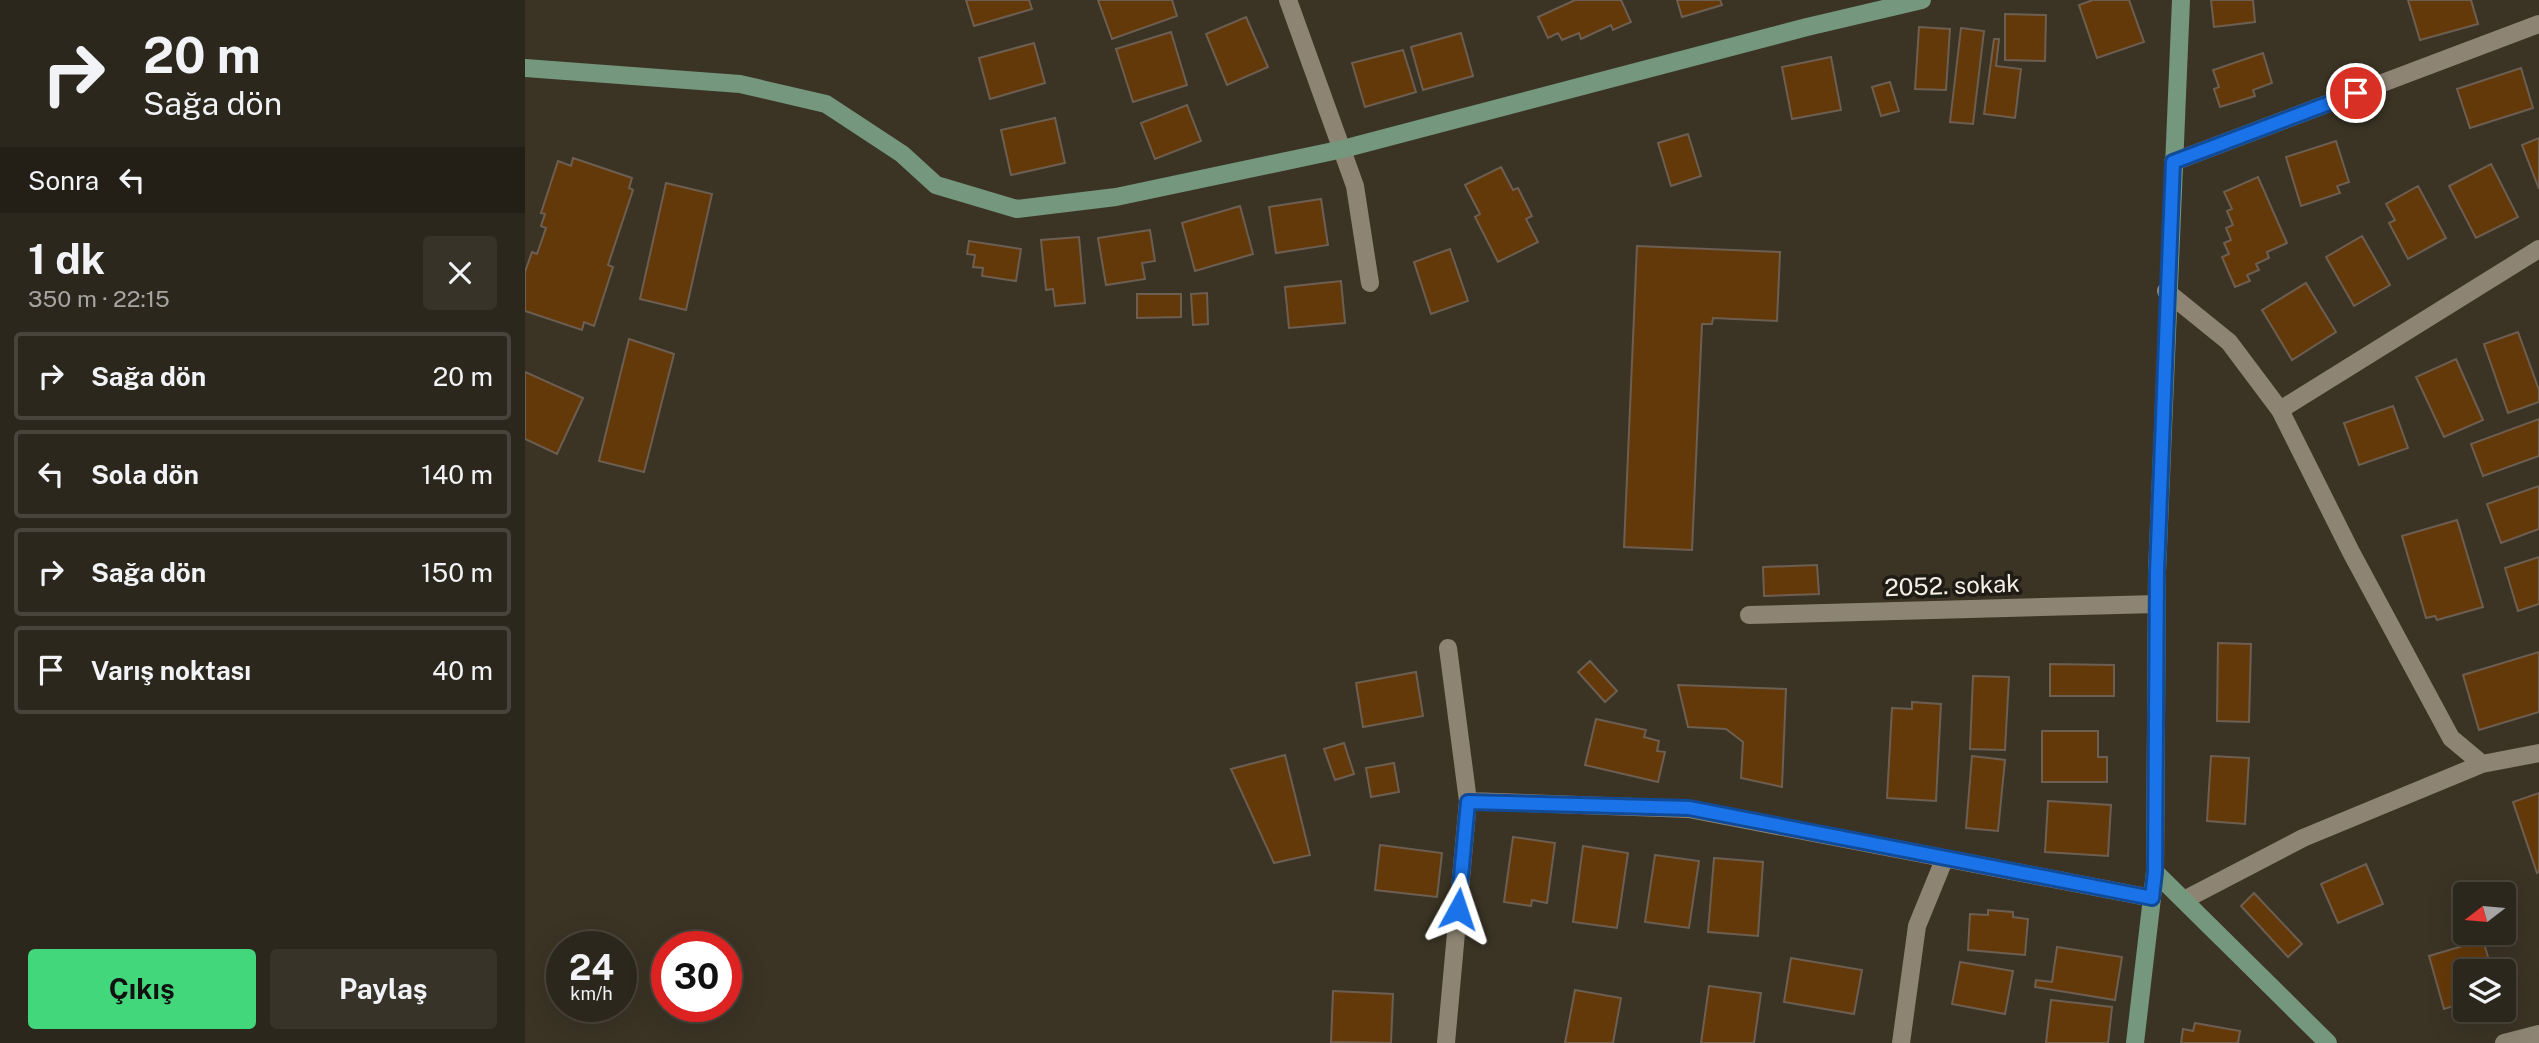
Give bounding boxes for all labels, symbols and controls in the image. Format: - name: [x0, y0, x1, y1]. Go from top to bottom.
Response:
- text: 20 m: [143, 26, 261, 84]
- icon: right: [28, 28, 119, 119]
- pin: [2326, 63, 2386, 123]
- icon: arrive: [2337, 74, 2375, 112]
- text: Sağa dön: [143, 85, 282, 122]
- icon: left: [113, 161, 151, 199]
- text: Sonra: [28, 165, 99, 196]
- text: 1 dk: [28, 234, 105, 283]
- button: close: [423, 236, 497, 310]
- text: 350 m · 22:15: [28, 285, 170, 312]
- icon: right: [32, 357, 70, 395]
- text: Sağa dön: [91, 361, 206, 392]
- text: 20 m: [433, 361, 493, 392]
- icon: left: [32, 455, 70, 493]
- text: Sola dön: [91, 459, 199, 490]
- text: 140 m: [421, 459, 493, 490]
- icon: right: [32, 553, 70, 591]
- text: Sağa dön: [91, 557, 206, 588]
- text: 150 m: [421, 557, 493, 588]
- street label: 2052. sokak: [1884, 569, 2020, 601]
- icon: arrive: [32, 651, 70, 689]
- text: Varış noktası: [91, 655, 251, 686]
- text: 40 m: [432, 655, 493, 686]
- position arrow: [1421, 872, 1495, 946]
- north arrow: [2453, 882, 2517, 945]
- map controls: [2453, 882, 2516, 1022]
- speed limit sign: 30: [651, 931, 742, 1022]
- text: 24: [569, 947, 614, 988]
- button: Çıkış: [28, 949, 256, 1029]
- button: Paylaş: [270, 949, 497, 1029]
- button: layers: [2453, 959, 2516, 1022]
- text: km/h: [570, 983, 613, 1004]

